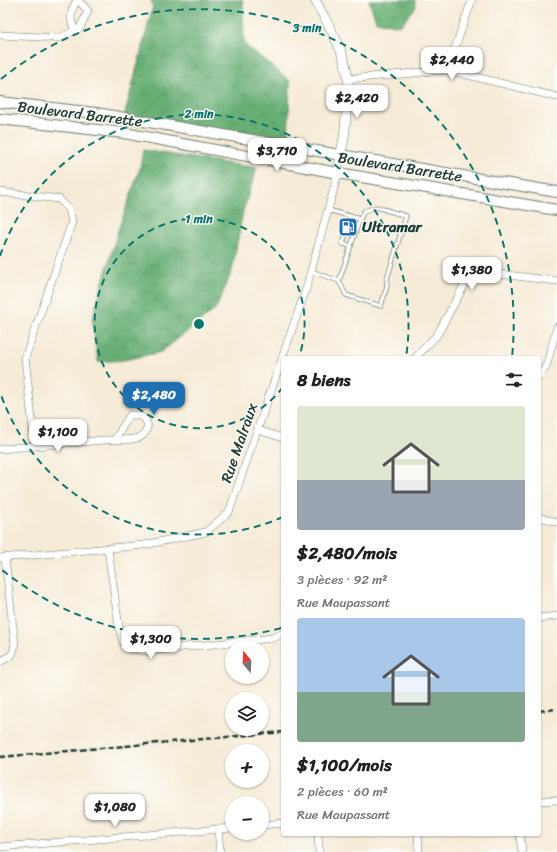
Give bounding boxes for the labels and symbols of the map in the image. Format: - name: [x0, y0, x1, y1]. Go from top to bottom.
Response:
- text: 3 min: [292, 17, 322, 39]
- pin: $2,440: [419, 47, 485, 81]
- pin: $2,420: [324, 85, 390, 119]
- street label: Boulevard Barrette: [16, 93, 144, 135]
- text: 2 min: [183, 103, 214, 125]
- pin: $3,710: [244, 138, 310, 172]
- street label: Boulevard Barrette: [336, 144, 464, 190]
- text: 1 min: [185, 208, 213, 230]
- place label: Ultramar: [362, 214, 423, 240]
- fuel station icon: Ultramar: [337, 216, 359, 238]
- pin: $1,380: [439, 257, 505, 291]
- centre of rings: [192, 317, 206, 331]
- pin: $2,480: [121, 382, 187, 416]
- street label: Rue Malraux: [213, 399, 265, 486]
- pin: $1,100: [25, 419, 91, 453]
- pin: $1,300: [118, 626, 184, 660]
- north arrow: [225, 640, 269, 684]
- pin: $1,080: [82, 794, 148, 828]

